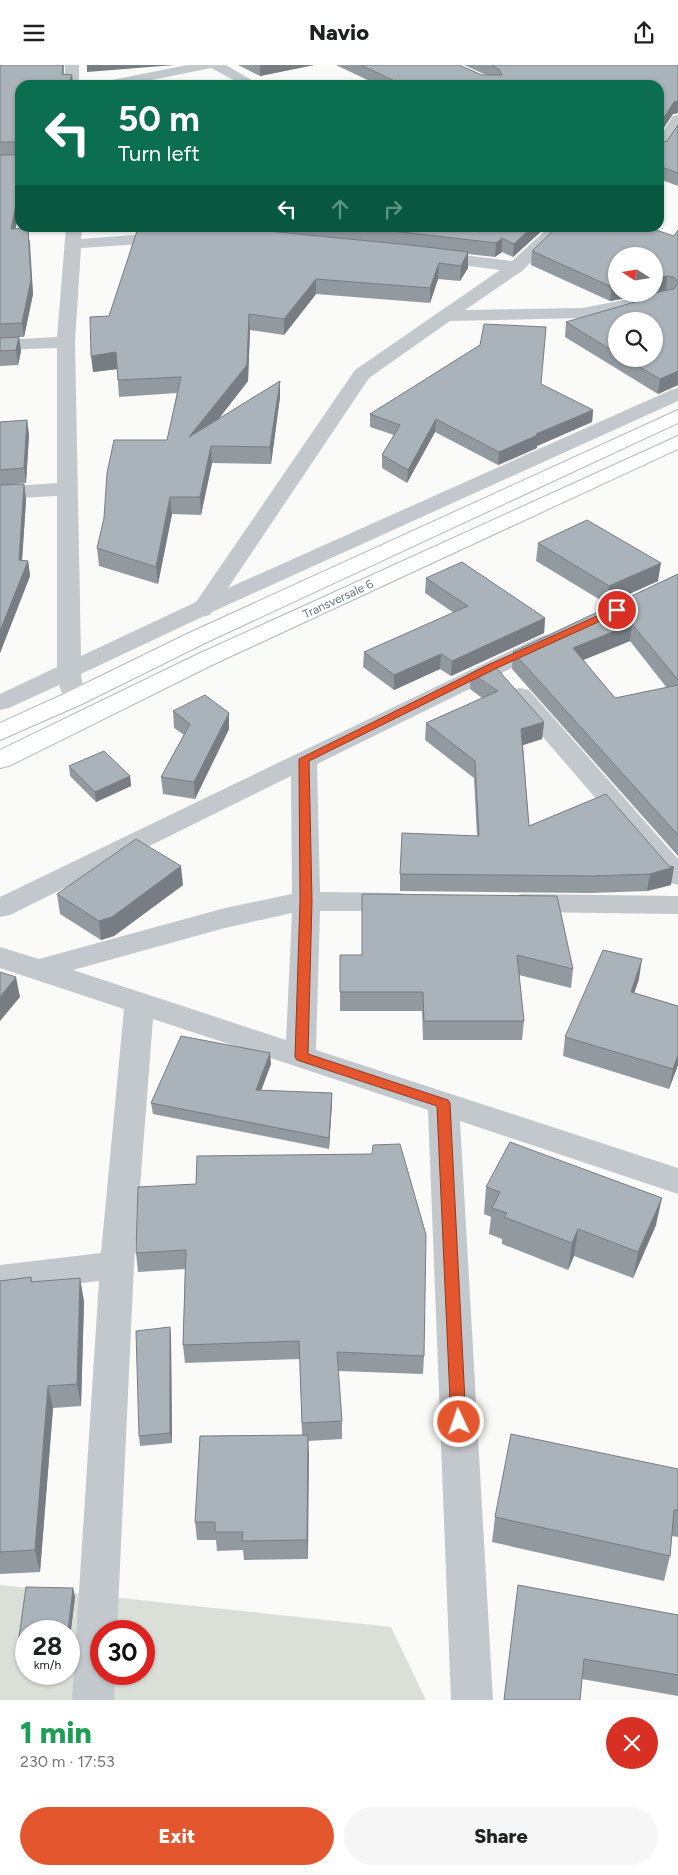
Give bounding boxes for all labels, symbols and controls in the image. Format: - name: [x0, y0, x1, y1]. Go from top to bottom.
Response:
- icon: menu: [20, 19, 48, 47]
- text: Navio: [309, 19, 369, 46]
- icon: share: [630, 19, 658, 47]
- text: 50 m: [118, 98, 200, 140]
- icon: left: [35, 100, 100, 165]
- text: Turn left: [118, 140, 200, 167]
- icon: left: [273, 195, 301, 223]
- icon: ahead: [326, 195, 354, 223]
- icon: right: [379, 195, 407, 223]
- north arrow: [608, 247, 662, 303]
- map controls: [608, 247, 663, 367]
- button: search: [608, 312, 663, 367]
- street label: Transversale 6: [301, 577, 376, 621]
- pin: [596, 589, 638, 631]
- icon: arrive: [603, 596, 631, 624]
- position arrow: [432, 1395, 484, 1447]
- speed limit sign: 30: [90, 1620, 155, 1685]
- text: 28: [33, 1631, 62, 1661]
- text: km/h: [34, 1658, 61, 1672]
- text: 1 min: [20, 1714, 92, 1751]
- button: close: [606, 1717, 658, 1769]
- text: 230 m · 17:53: [20, 1752, 115, 1771]
- button: Exit: [20, 1807, 334, 1865]
- button: Share: [344, 1807, 658, 1865]

